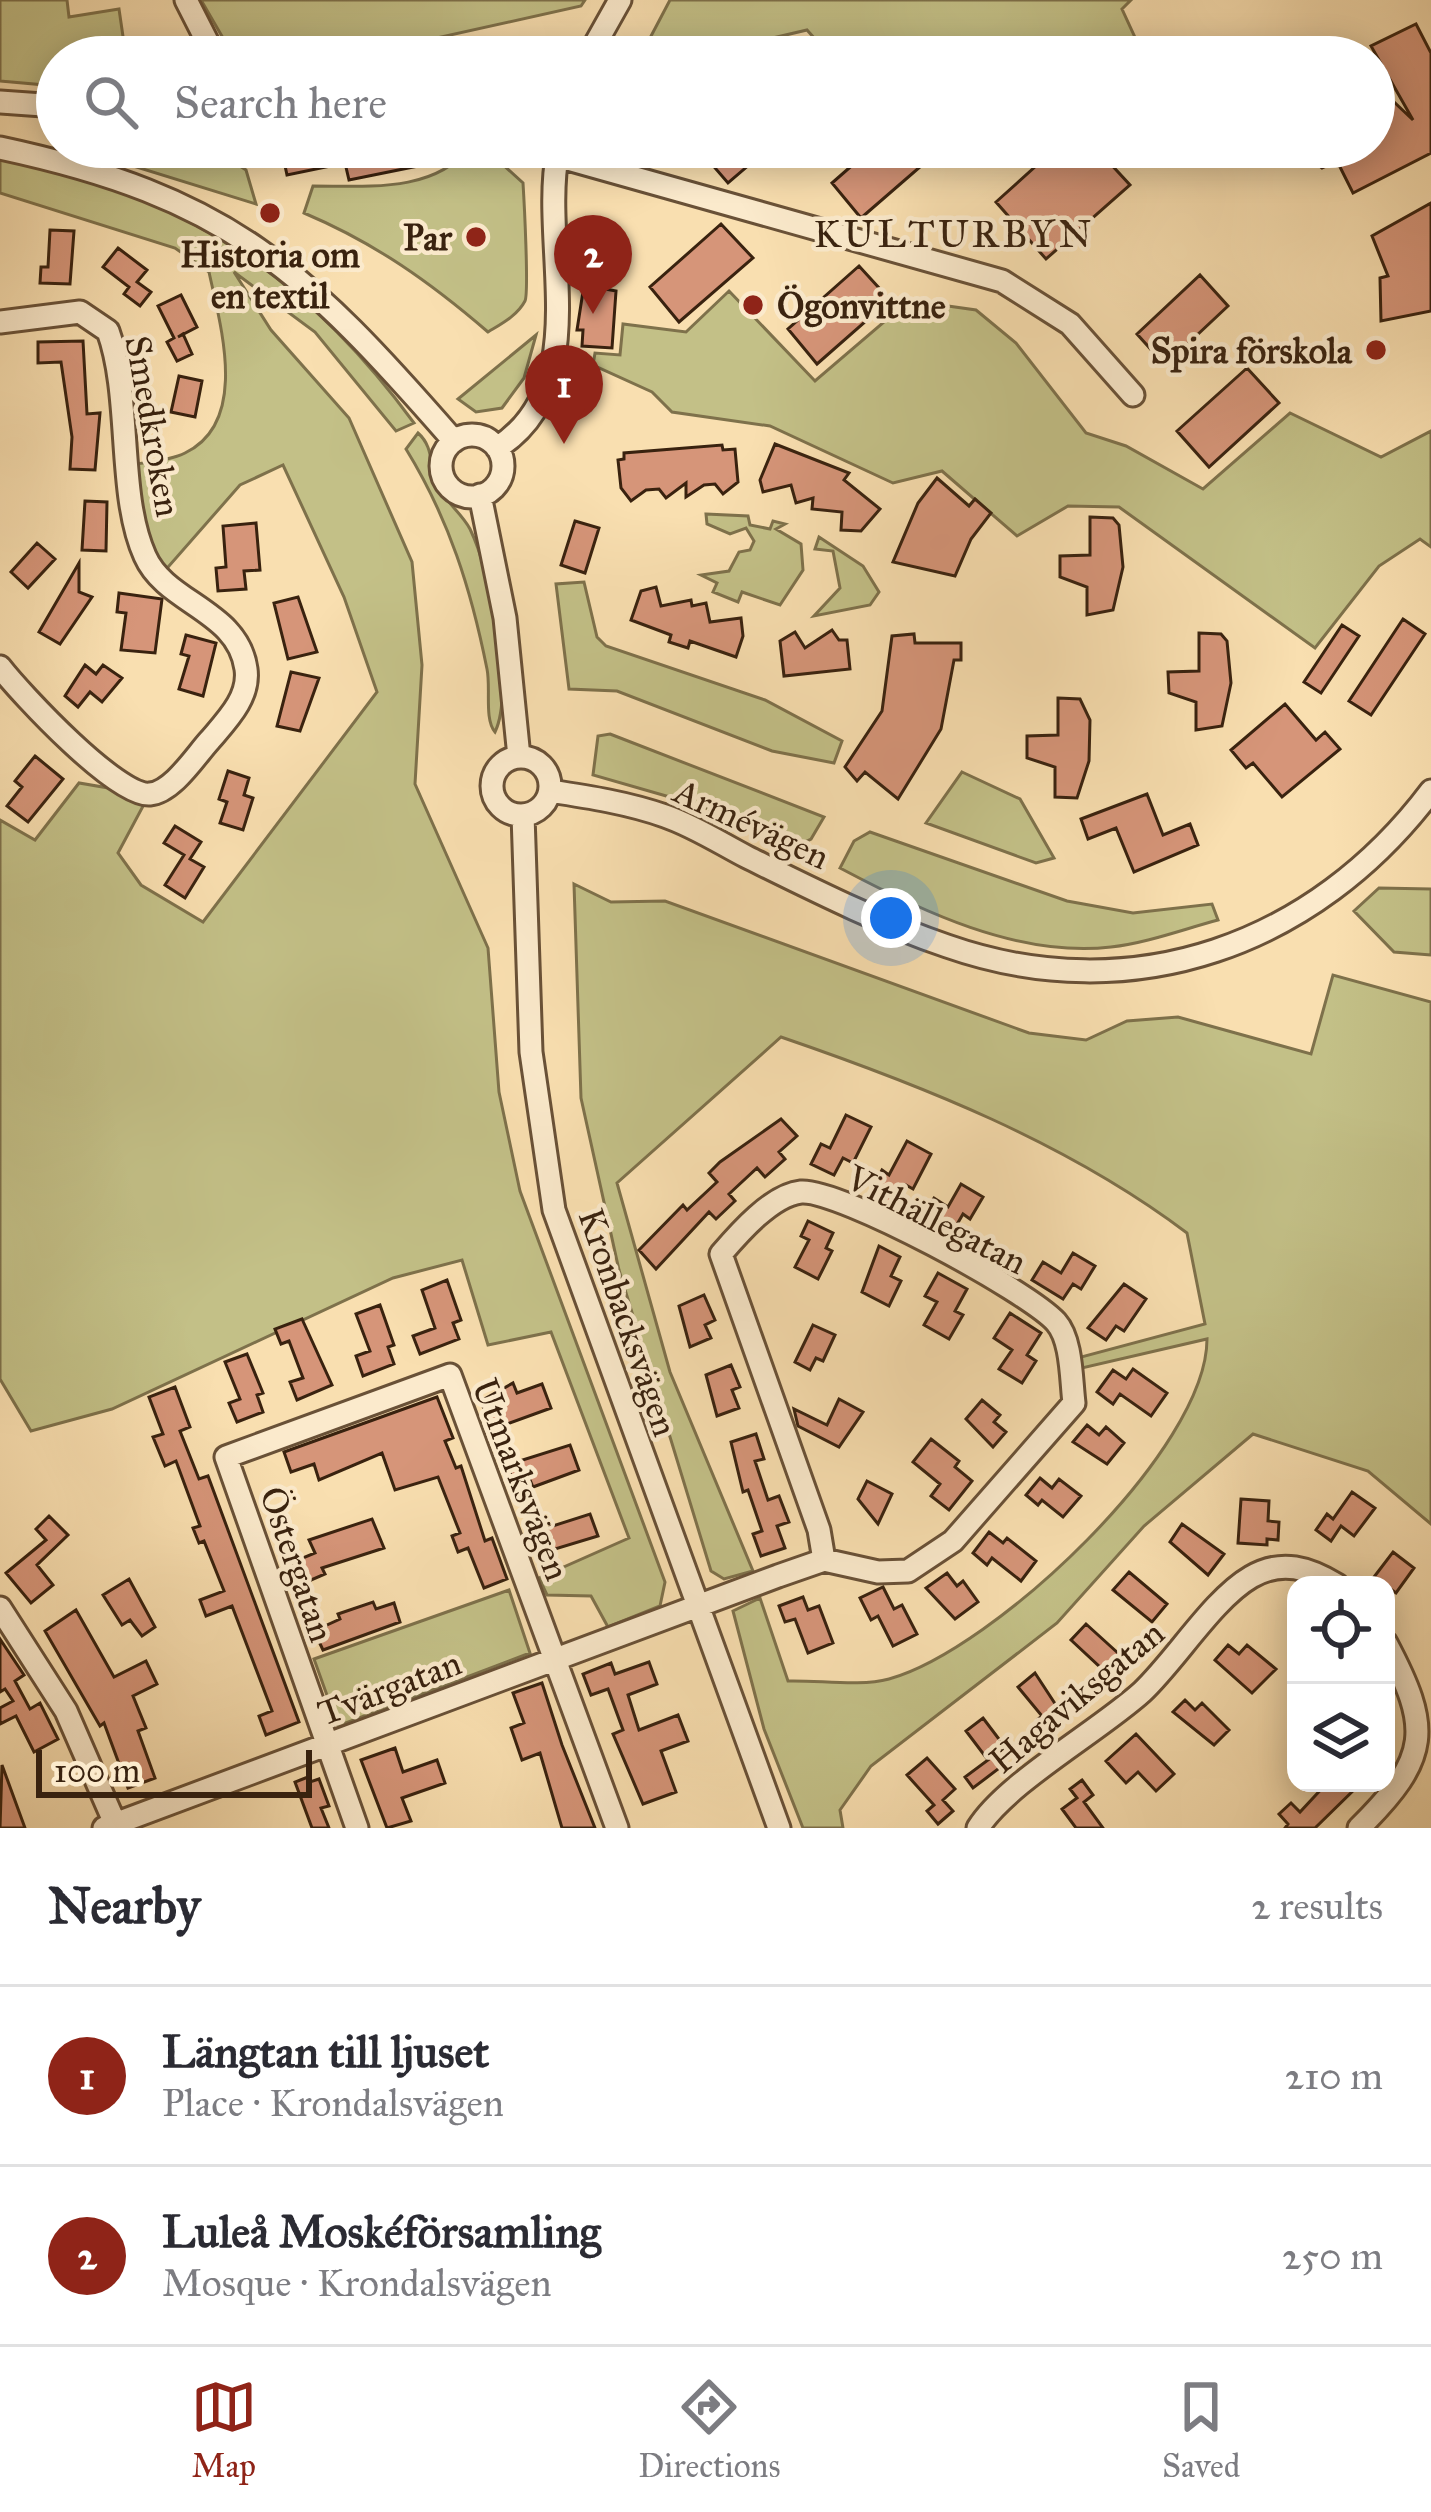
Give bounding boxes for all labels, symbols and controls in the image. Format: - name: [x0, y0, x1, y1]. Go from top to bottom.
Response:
- search box: [36, 36, 1395, 168]
- icon: search: [78, 69, 144, 135]
- text: Search here: [174, 75, 387, 130]
- marker: Historia om en textil: [257, 200, 283, 226]
- district label: KULTURBYN: [813, 210, 1095, 258]
- pin: 2: [554, 215, 632, 314]
- place label: Par: [403, 216, 453, 260]
- marker: Par: [463, 224, 489, 250]
- place label: Historia om en textil: [180, 233, 361, 318]
- place label: Ögonvittne: [777, 284, 946, 328]
- marker: Ögonvittne: [740, 292, 766, 318]
- place label: Spira förskola: [1151, 329, 1353, 373]
- street label: Smedkroken: [115, 332, 191, 520]
- marker: Spira förskola: [1363, 337, 1389, 363]
- pin: 1: [525, 345, 603, 444]
- street label: Armévägen: [665, 768, 836, 879]
- your location: [861, 888, 921, 948]
- street label: Vithällegatan: [838, 1155, 1034, 1284]
- street label: Kronbacksvägen: [569, 1203, 688, 1442]
- street label: Utmarksvägen: [462, 1372, 580, 1586]
- street label: Östergatan: [250, 1481, 344, 1648]
- map controls: [1287, 1576, 1395, 1792]
- button: locate: [1287, 1576, 1395, 1684]
- street label: Hagaviksgatan: [980, 1611, 1173, 1783]
- street label: Tvärgatan: [311, 1641, 467, 1735]
- button: layers: [1287, 1684, 1395, 1792]
- scale bar: [36, 1744, 312, 1797]
- text: 100 m: [54, 1751, 140, 1791]
- text: Nearby: [48, 1875, 200, 1937]
- text: 2 results: [1251, 1882, 1383, 1930]
- text: Längtan till ljuset: [162, 2024, 489, 2079]
- text: 1: [79, 2052, 95, 2100]
- text: 210 m: [1285, 2052, 1383, 2100]
- text: Place · Krondalsvägen: [162, 2079, 504, 2127]
- text: Luleå Moskéförsamling: [162, 2204, 601, 2259]
- text: 2: [77, 2232, 97, 2280]
- text: 250 m: [1282, 2232, 1383, 2280]
- text: Mosque · Krondalsvägen: [162, 2259, 552, 2307]
- tab: Map: [191, 2374, 257, 2486]
- tab: Directions: [638, 2374, 780, 2486]
- tab: Saved: [1162, 2374, 1240, 2486]

